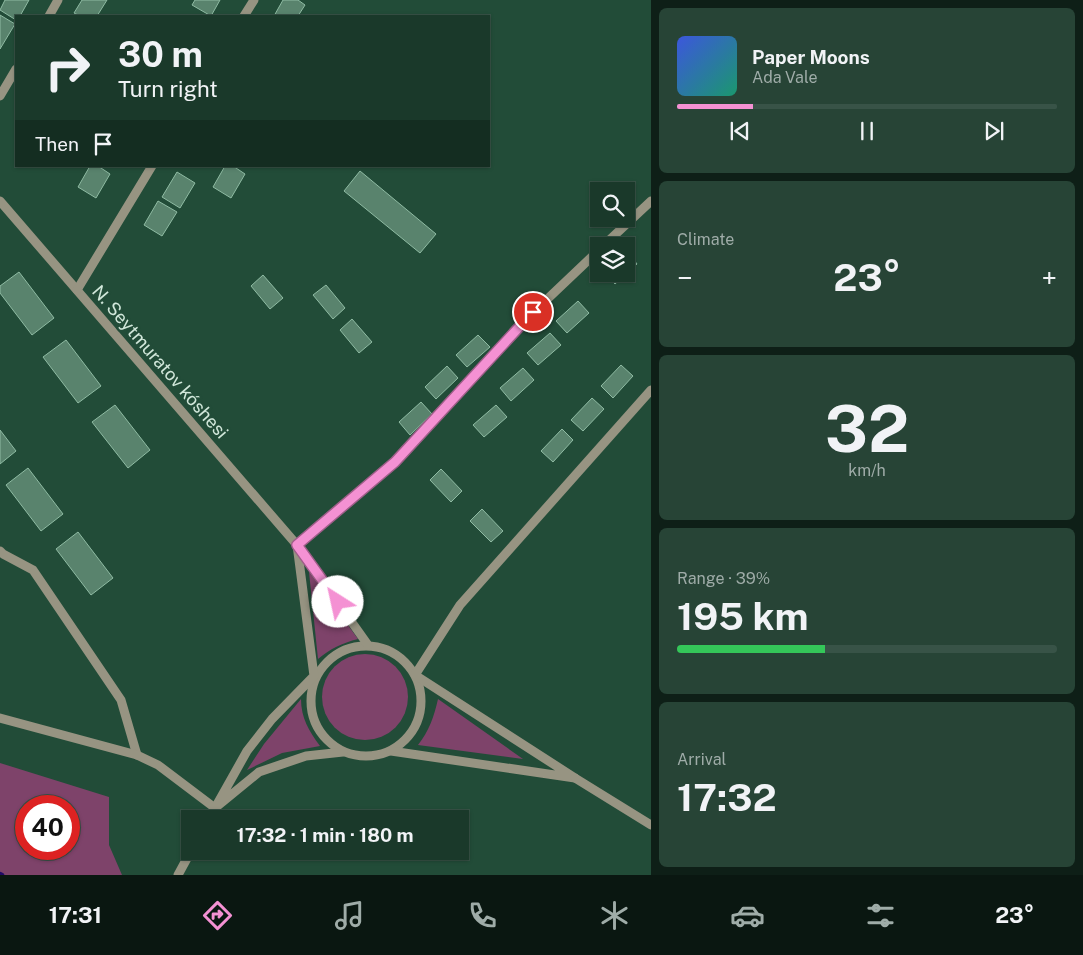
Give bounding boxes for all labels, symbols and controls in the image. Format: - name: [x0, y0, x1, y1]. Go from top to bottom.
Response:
- text: 30 m: [118, 34, 203, 75]
- icon: right: [35, 35, 100, 100]
- text: Paper Moons: [752, 46, 870, 68]
- text: Ada Vale: [752, 68, 817, 87]
- text: Turn right: [118, 76, 218, 102]
- icon: previous: [726, 117, 754, 145]
- icon: pause: [853, 117, 881, 145]
- icon: next: [980, 117, 1008, 145]
- icon: arrive: [89, 130, 117, 158]
- text: Then: [35, 133, 79, 155]
- map controls: [590, 182, 635, 282]
- button: search: [590, 182, 635, 227]
- text: Climate: [677, 230, 734, 249]
- button: layers: [590, 237, 635, 282]
- text: 23°: [833, 255, 901, 300]
- text: −: [677, 261, 693, 294]
- text: +: [1041, 261, 1057, 294]
- street label: N. Seytmuratov kóshesi: [88, 281, 233, 443]
- pin: [512, 291, 554, 333]
- icon: arrive: [519, 298, 547, 326]
- text: 32: [825, 390, 909, 467]
- text: km/h: [848, 461, 886, 480]
- text: Range · 39%: [677, 569, 770, 588]
- position arrow: [311, 575, 363, 627]
- text: 195 km: [677, 594, 809, 639]
- text: Arrival: [677, 750, 726, 769]
- text: 17:32: [677, 775, 777, 820]
- speed limit sign: 40: [15, 795, 80, 860]
- text: 17:32 · 1 min · 180 m: [237, 824, 413, 846]
- icon: directions: [200, 898, 235, 933]
- icon: music: [332, 898, 367, 933]
- icon: phone: [465, 898, 500, 933]
- icon: climate: [597, 898, 632, 933]
- icon: car: [730, 898, 765, 933]
- icon: filters: [863, 898, 898, 933]
- text: 17:31: [49, 902, 102, 928]
- text: 23°: [995, 902, 1034, 928]

